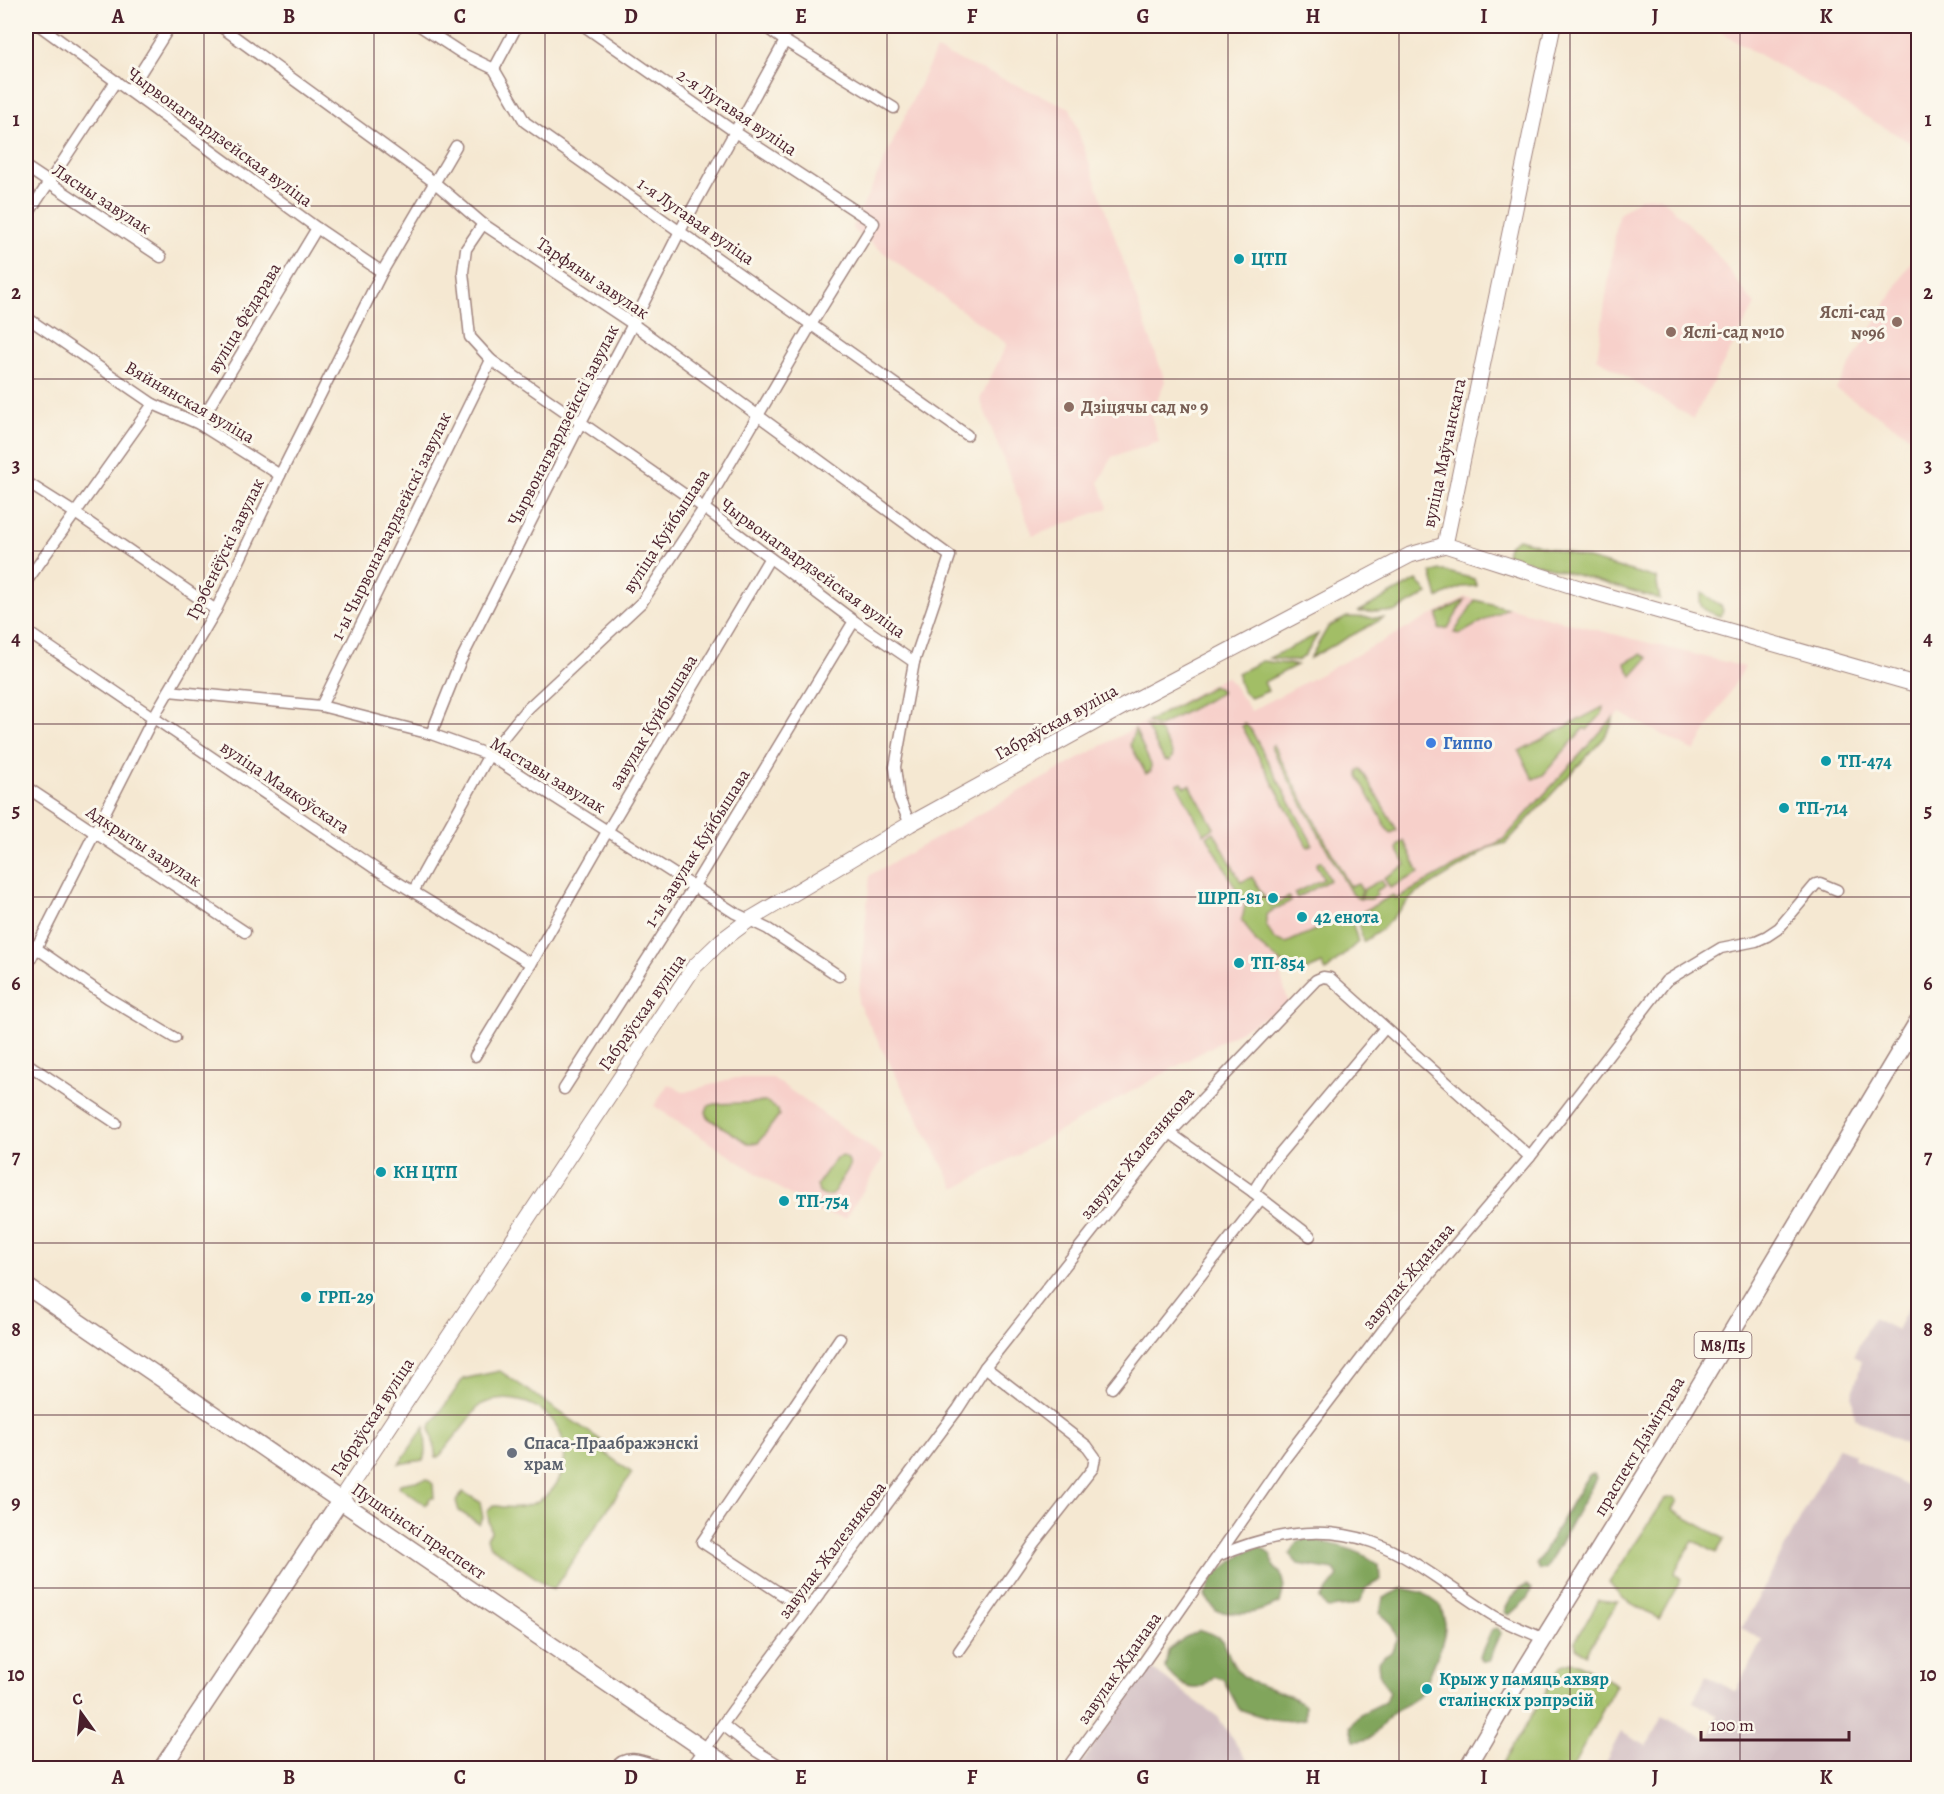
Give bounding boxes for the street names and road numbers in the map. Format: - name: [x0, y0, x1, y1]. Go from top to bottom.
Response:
- street label: Чырвонагвардзейская вуліца: [122, 61, 318, 213]
- street label: 2-я Лугавая вуліца: [672, 63, 803, 162]
- street label: Лясны завулак: [48, 158, 156, 240]
- street label: 1-я Лугавая вуліца: [633, 172, 760, 271]
- street label: Тарфяны завулак: [532, 231, 654, 325]
- street label: вуліца Фёдарава: [201, 258, 287, 378]
- street label: Чырвонагвардзейскі завулак: [502, 320, 624, 530]
- street label: Вяйнянская вуліца: [121, 355, 260, 449]
- street label: вуліца Маўчанскага: [1416, 375, 1472, 530]
- street label: 1-ы Чырвонагвардзейскі завулак: [325, 408, 457, 644]
- street label: вуліца Куйбышава: [617, 464, 716, 598]
- street label: Грэбенёўскі завулак: [180, 474, 270, 624]
- street label: Чырвонагвардзейская вуліца: [715, 492, 911, 644]
- street label: завулак Куйбышава: [603, 649, 703, 794]
- street label: Габраўская вуліца: [990, 678, 1122, 766]
- street label: Маставы завулак: [486, 731, 610, 819]
- street label: вуліца Маякоўскага: [216, 735, 355, 840]
- street label: 1-ы завулак Куйбышава: [638, 764, 756, 932]
- street label: Адкрыты завулак: [81, 799, 206, 892]
- street label: Габраўская вуліца: [593, 948, 692, 1075]
- street label: завулак Жалезнякова: [1074, 1081, 1200, 1224]
- street label: завулак Жданава: [1356, 1217, 1460, 1334]
- road number: М8/П5: [1694, 1332, 1752, 1358]
- street label: Габраўская вуліца: [325, 1352, 420, 1481]
- street label: праспект Дзімітрава: [1588, 1371, 1691, 1520]
- street label: завулак Жалезнякова: [772, 1476, 892, 1624]
- street label: Пушкінскі праспект: [347, 1477, 491, 1585]
- street label: завулак Жданава: [1071, 1606, 1167, 1729]

